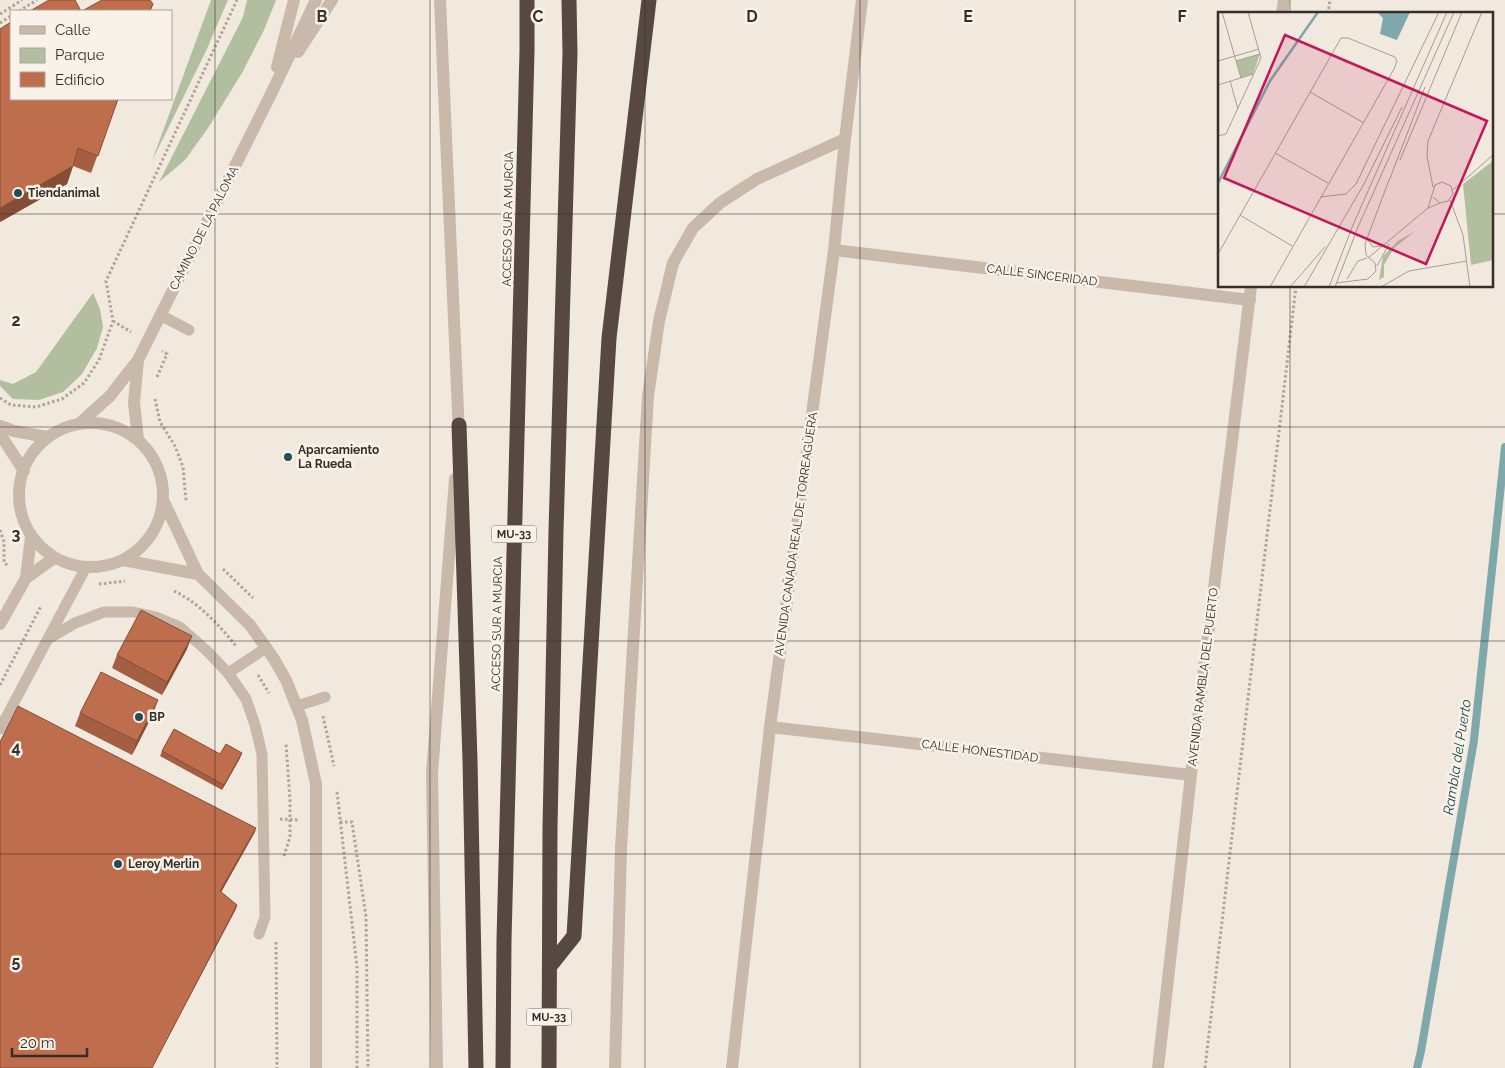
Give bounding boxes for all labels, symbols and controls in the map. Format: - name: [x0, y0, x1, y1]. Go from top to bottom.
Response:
- text: B: [317, 7, 328, 26]
- text: C: [533, 7, 544, 26]
- text: D: [746, 7, 758, 26]
- text: E: [963, 7, 973, 26]
- text: F: [1177, 7, 1187, 26]
- legend: [10, 10, 172, 100]
- inset map: [1218, 12, 1492, 288]
- text: Calle: [55, 21, 91, 39]
- text: Parque: [55, 46, 105, 64]
- text: Edificio: [55, 71, 105, 89]
- street label: ACCESO SUR A MURCIA: [500, 151, 516, 287]
- street label: CAMINO DE LA PALOMA: [167, 164, 241, 292]
- place label: Tiendanimal: [28, 186, 100, 200]
- marker: Tiendanimal: [12, 187, 24, 199]
- street label: CALLE SINCERIDAD: [986, 261, 1099, 289]
- text: 2: [11, 311, 21, 330]
- street label: AVENIDA CAÑADA REAL DE TORREAGÜERA: [772, 411, 820, 657]
- place label: Aparcamiento La Rueda: [298, 443, 379, 471]
- marker: Aparcamiento La Rueda: [282, 451, 294, 463]
- text: 3: [12, 525, 21, 544]
- road number: MU-33: [492, 526, 536, 542]
- street label: ACCESO SUR A MURCIA: [489, 556, 505, 692]
- street label: AVENIDA RAMBLA DEL PUERTO: [1185, 587, 1221, 767]
- water label: Rambla del Puerto: [1440, 698, 1474, 816]
- place label: BP: [149, 710, 165, 724]
- marker: BP: [133, 711, 145, 723]
- street label: CALLE HONESTIDAD: [921, 737, 1040, 765]
- text: 4: [11, 738, 21, 757]
- place label: Leroy Merlin: [128, 857, 199, 871]
- marker: Leroy Merlin: [112, 858, 124, 870]
- text: 5: [12, 952, 21, 971]
- road number: MU-33: [526, 1009, 572, 1026]
- scale bar: [12, 1026, 88, 1058]
- text: 20 m: [20, 1034, 55, 1052]

